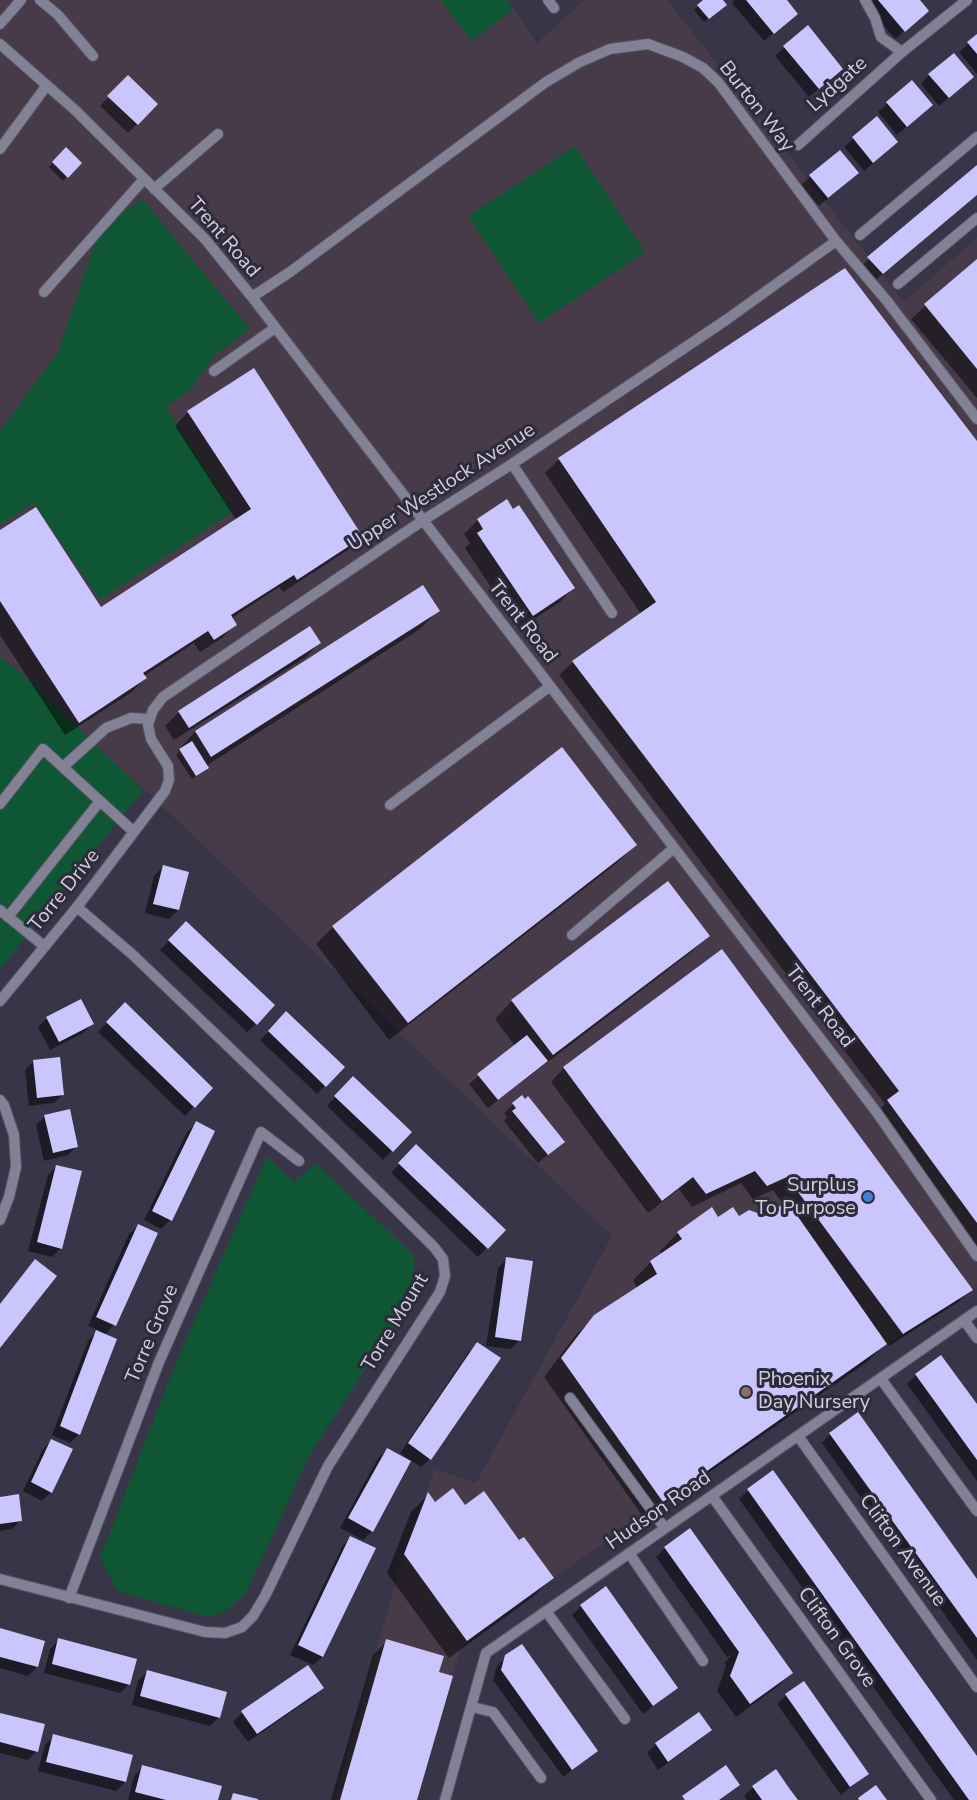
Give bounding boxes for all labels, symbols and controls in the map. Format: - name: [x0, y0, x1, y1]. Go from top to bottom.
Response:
- street label: Lydgate: [803, 52, 873, 118]
- street label: Burton Way: [713, 57, 799, 157]
- street label: Trent Road: [182, 193, 264, 283]
- street label: Upper Westlock Avenue: [344, 419, 540, 557]
- street label: Trent Road: [482, 576, 562, 668]
- street label: Torre Drive: [25, 845, 105, 937]
- street label: Trent Road: [779, 961, 859, 1053]
- place label: Surplus To Purpose: [755, 1174, 856, 1221]
- marker: Surplus To Purpose: [861, 1190, 875, 1204]
- street label: Torre Mount: [358, 1270, 434, 1376]
- street label: Torre Grove: [121, 1281, 185, 1387]
- place label: Phoenix Day Nursery: [758, 1368, 870, 1415]
- marker: Phoenix Day Nursery: [739, 1385, 753, 1399]
- street label: Hudson Road: [602, 1466, 716, 1556]
- street label: Clifton Avenue: [853, 1490, 951, 1612]
- street label: Clifton Grove: [792, 1583, 880, 1693]

